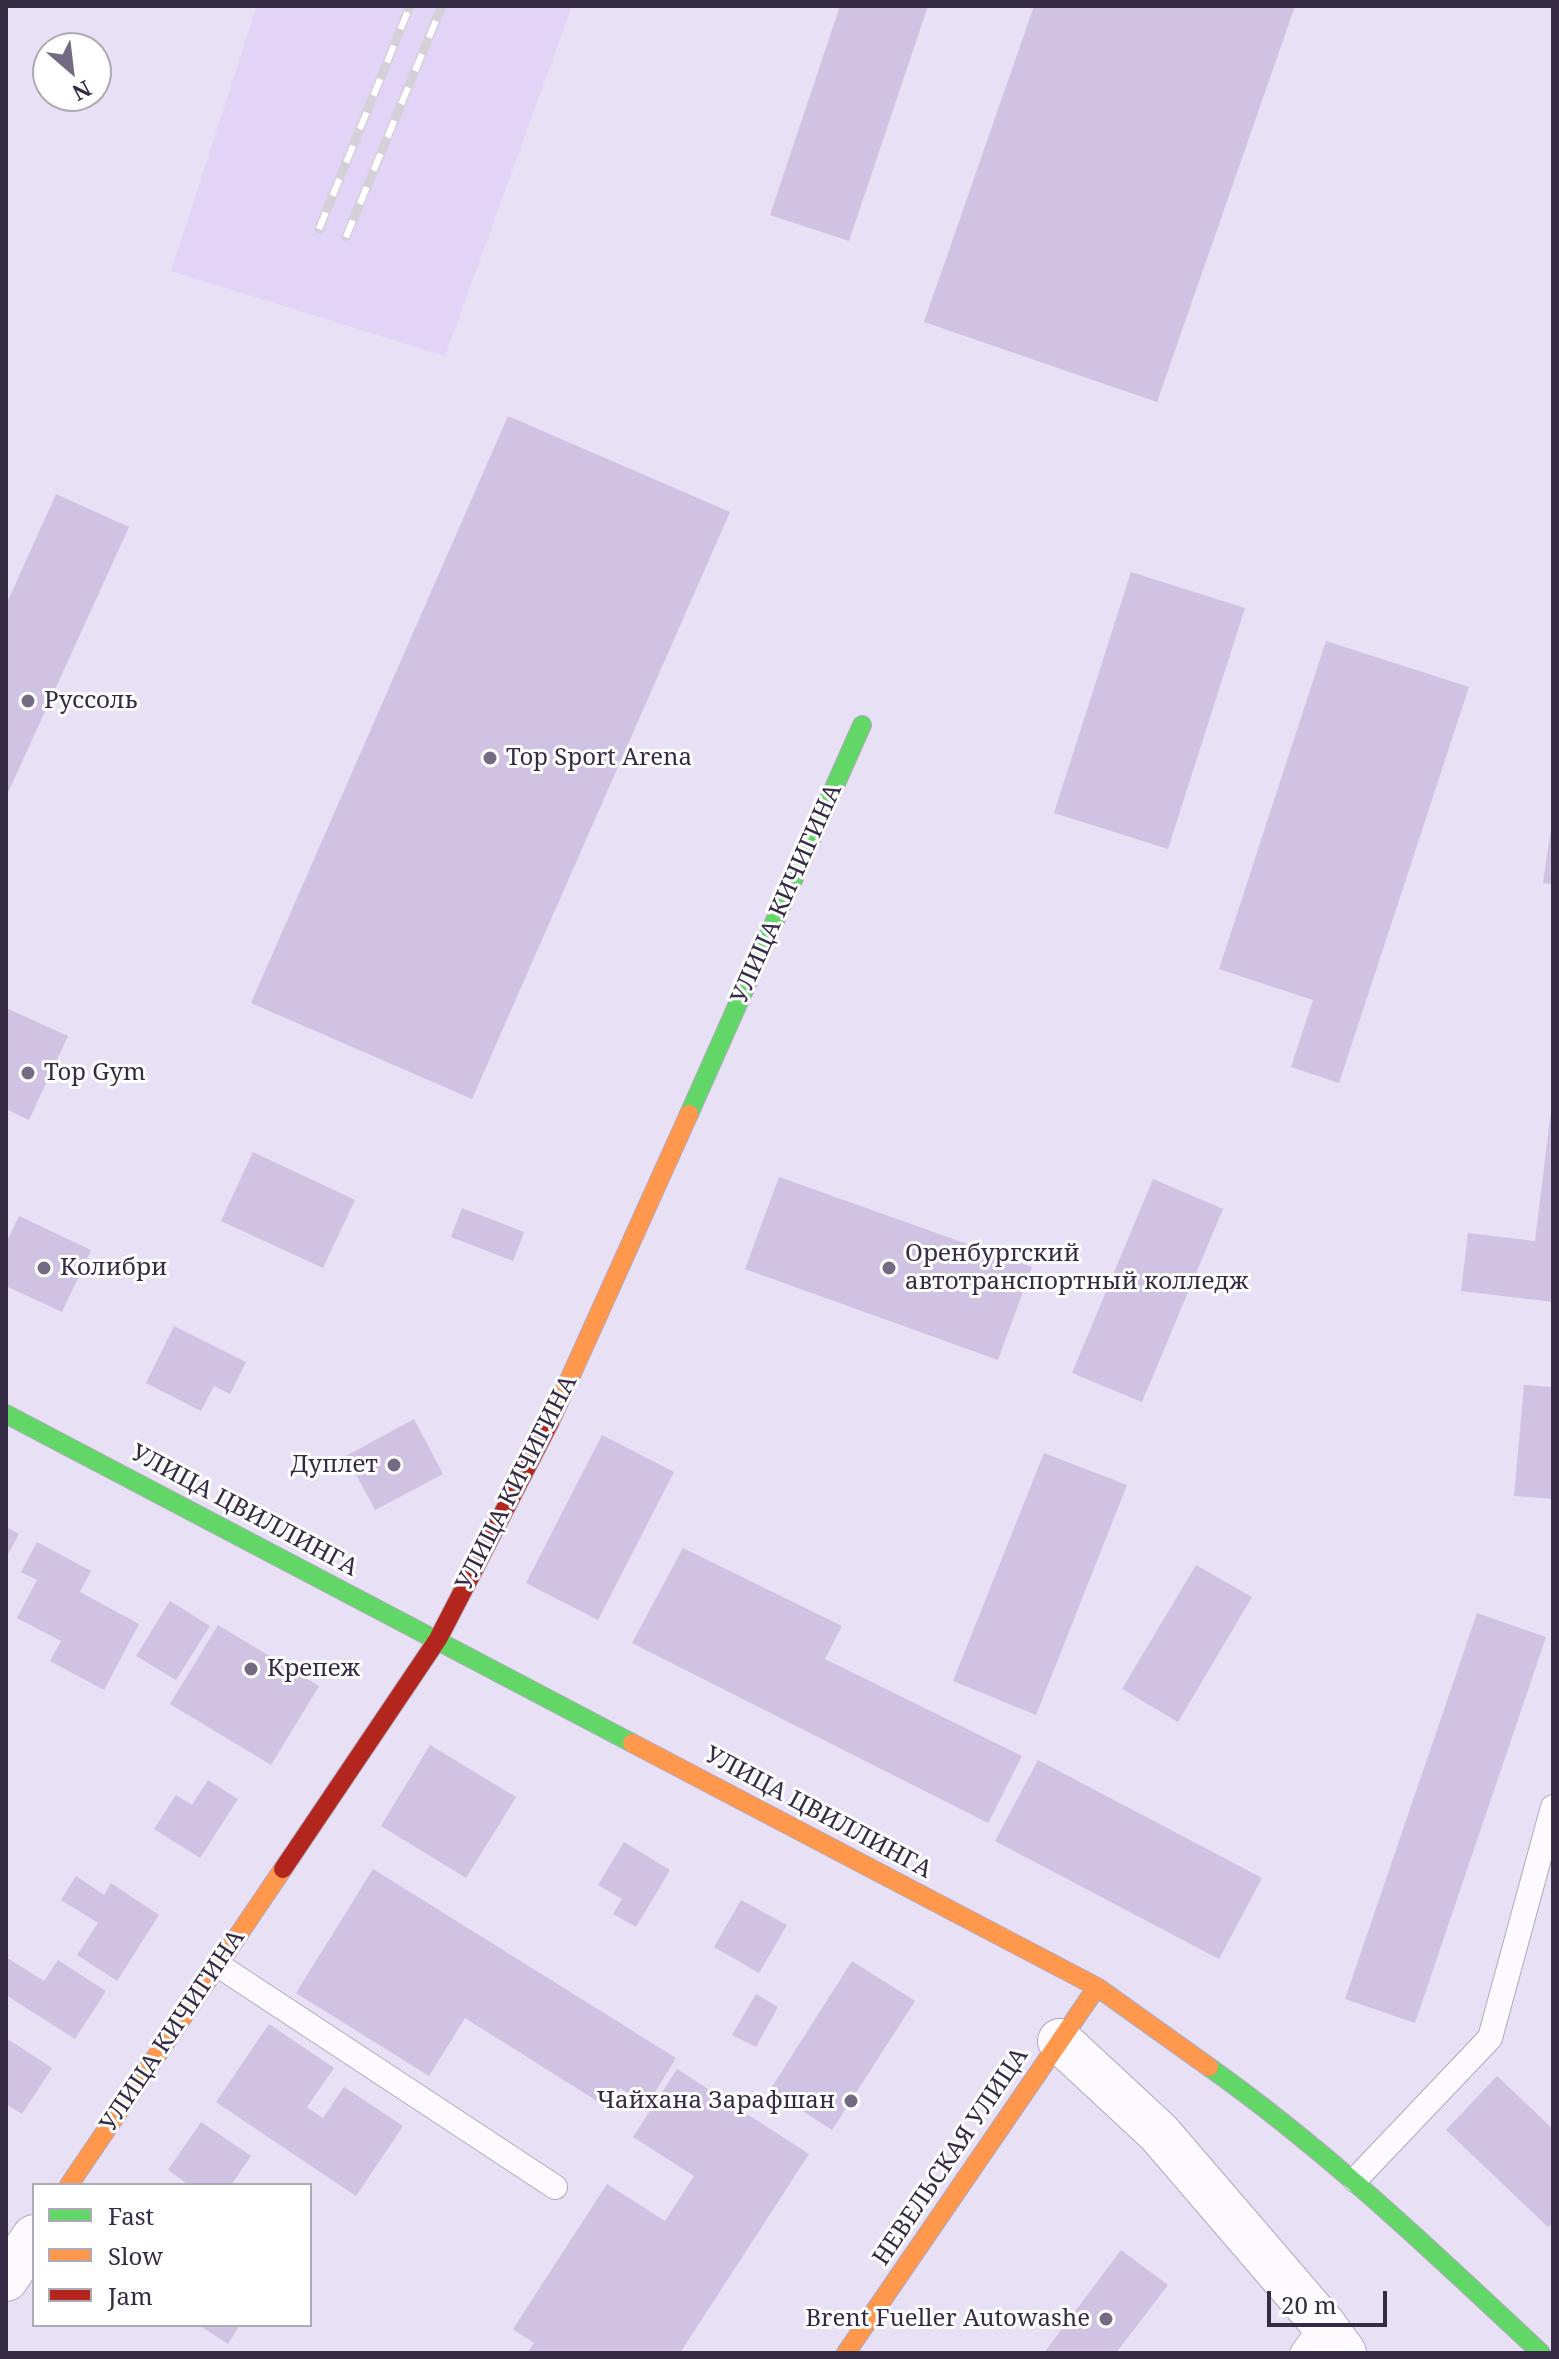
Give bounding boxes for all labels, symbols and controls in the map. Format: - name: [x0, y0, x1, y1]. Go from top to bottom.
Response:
- north arrow: [32, 32, 112, 112]
- text: N: [68, 74, 97, 109]
- place label: Руссоль: [44, 687, 137, 715]
- marker: Руссоль: [19, 692, 37, 710]
- place label: Top Sport Arena: [506, 744, 692, 772]
- marker: Top Sport Arena: [481, 749, 499, 767]
- street label: УЛИЦА КИЧИГИНА: [726, 780, 848, 1008]
- place label: Top Gym: [44, 1059, 146, 1087]
- marker: Top Gym: [19, 1064, 37, 1082]
- place label: Оренбургский автотранспортный колледж: [905, 1240, 1248, 1296]
- place label: Колибри: [60, 1254, 167, 1282]
- marker: Колибри: [35, 1259, 53, 1277]
- marker: Оренбургский автотранспортный колледж: [880, 1259, 898, 1277]
- street label: УЛИЦА КИЧИГИНА: [450, 1371, 584, 1595]
- street label: УЛИЦА ЦВИЛЛИНГА: [126, 1439, 362, 1583]
- place label: Дуплет: [290, 1451, 378, 1479]
- marker: Дуплет: [385, 1456, 403, 1474]
- place label: Крепеж: [267, 1655, 360, 1683]
- marker: Крепеж: [242, 1660, 260, 1678]
- street label: УЛИЦА ЦВИЛЛИНГА: [700, 1741, 936, 1885]
- street label: УЛИЦА КИЧИГИНА: [95, 1925, 251, 2137]
- street label: НЕВЕЛЬСКАЯ УЛИЦА: [867, 2043, 1035, 2271]
- place label: Чайхана Зарафшан: [597, 2087, 835, 2115]
- marker: Чайхана Зарафшан: [842, 2092, 860, 2110]
- legend: [32, 2183, 312, 2327]
- text: Fast: [108, 2199, 154, 2232]
- text: Slow: [108, 2239, 163, 2272]
- scale bar: [1271, 2275, 1391, 2325]
- text: Jam: [108, 2279, 153, 2312]
- text: 20 m: [1281, 2288, 1337, 2321]
- place label: Brent Fueller Autowashe: [805, 2305, 1090, 2333]
- marker: Brent Fueller Autowashe: [1097, 2310, 1115, 2328]

